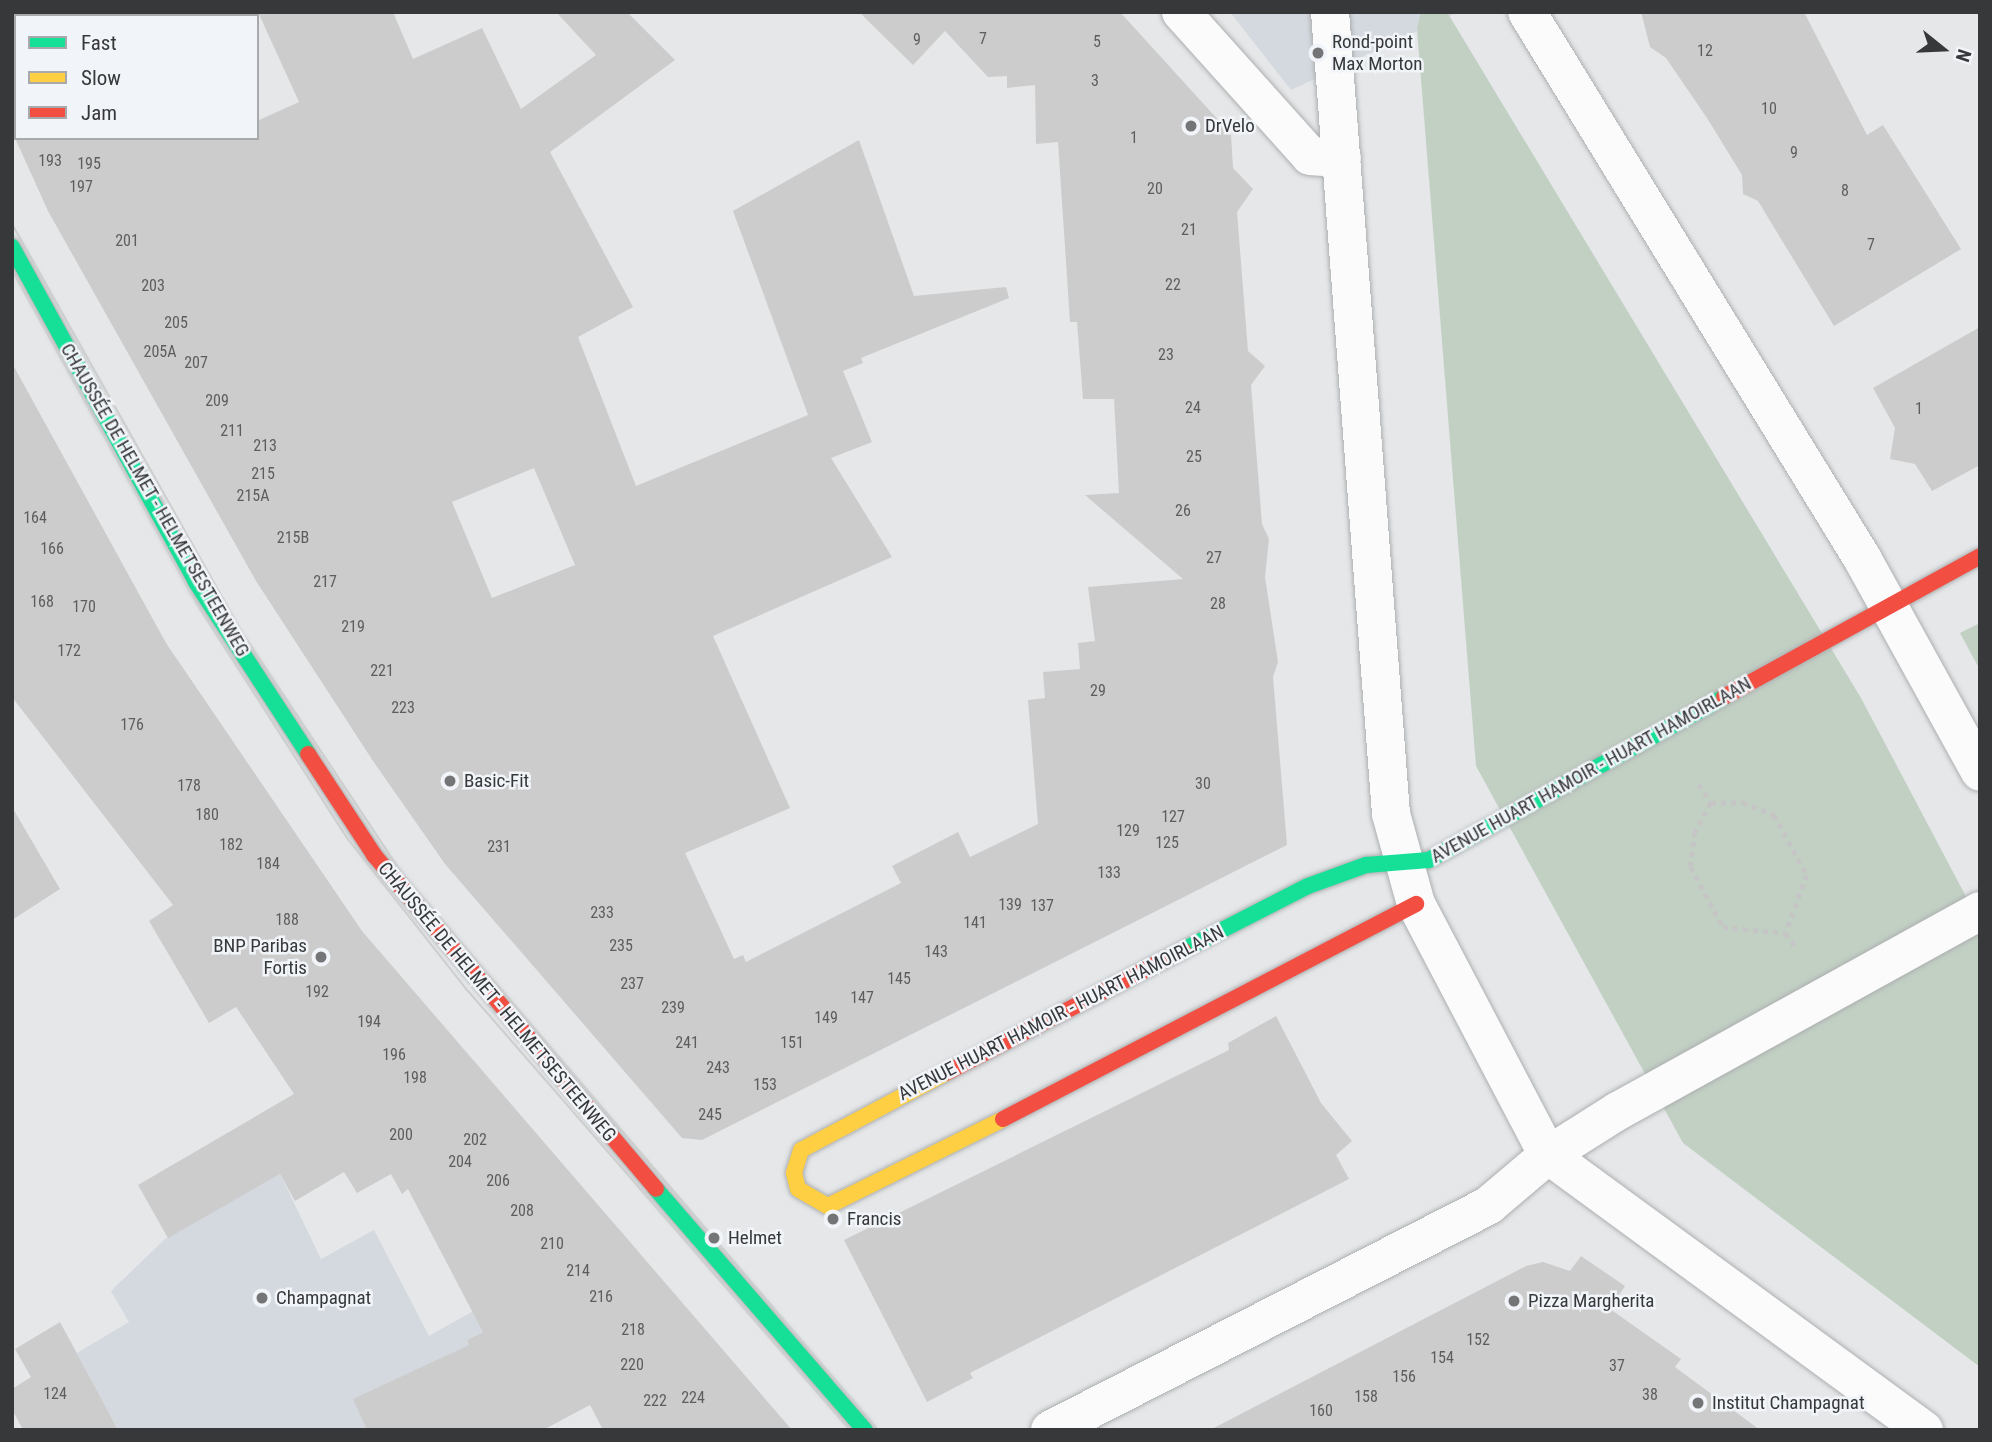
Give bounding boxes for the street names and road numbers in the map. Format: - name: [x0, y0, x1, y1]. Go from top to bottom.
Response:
- street label: CHAUSSÉE DE HELMET - HELMETSESTEENWEG: [56, 339, 254, 661]
- street label: AVENUE HUART HAMOIR - HUART HAMOIRLAAN: [1427, 672, 1755, 868]
- street label: CHAUSSÉE DE HELMET - HELMETSESTEENWEG: [373, 857, 621, 1147]
- street label: AVENUE HUART HAMOIR - HUART HAMOIRLAAN: [894, 920, 1228, 1106]

